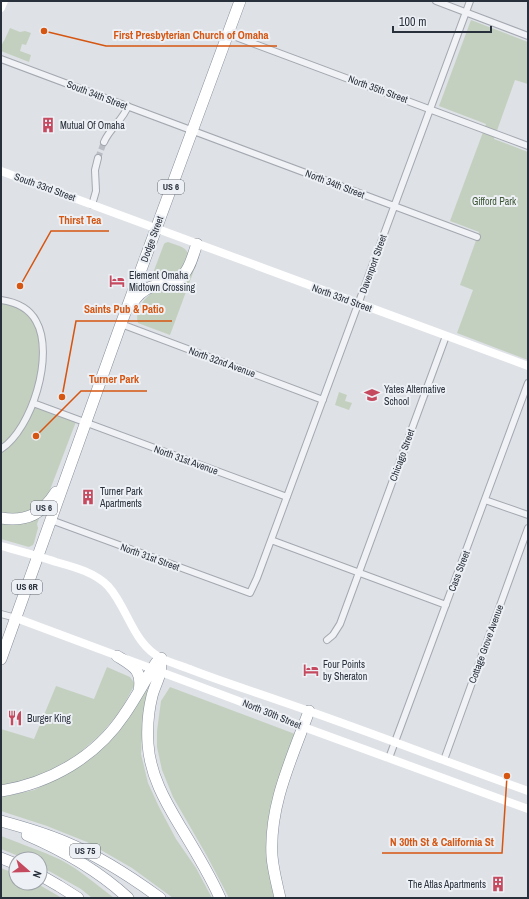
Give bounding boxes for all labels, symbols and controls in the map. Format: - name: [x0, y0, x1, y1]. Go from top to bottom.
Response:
- scale bar: [393, 8, 491, 34]
- text: 100 m: [399, 14, 426, 30]
- callout: First Presbyterian Church of Omaha: [106, 23, 277, 46]
- text: First Presbyterian Church of Omaha: [114, 28, 268, 42]
- street label: North 35th Street: [346, 72, 410, 106]
- street label: South 34th Street: [65, 77, 130, 113]
- building icon: Mutual Of Omaha: [39, 116, 57, 134]
- place label: Mutual Of Omaha: [60, 119, 125, 132]
- street label: North 34th Street: [304, 167, 367, 202]
- street label: South 33rd Street: [13, 170, 78, 204]
- road number: US 6: [158, 180, 184, 194]
- park label: Gifford Park: [472, 195, 517, 208]
- callout: Thirst Tea: [51, 208, 109, 231]
- text: Thirst Tea: [59, 213, 101, 227]
- street label: Dodge Street: [138, 213, 167, 264]
- street label: Davenport Street: [356, 232, 390, 295]
- place label: Element Omaha Midtown Crossing: [129, 269, 196, 294]
- hotel icon: Element Omaha Midtown Crossing: [108, 272, 126, 290]
- street label: North 33rd Street: [310, 281, 374, 315]
- callout: Saints Pub & Patio: [76, 298, 172, 321]
- text: Saints Pub & Patio: [84, 302, 165, 316]
- street label: North 32nd Avenue: [187, 344, 258, 380]
- callout: Turner Park: [81, 368, 147, 391]
- text: Turner Park: [89, 372, 140, 386]
- place label: Yates Alternative School: [384, 383, 446, 408]
- school or university icon: Yates Alternative School: [363, 386, 381, 404]
- street label: Chicago Street: [387, 426, 418, 483]
- street label: North 31st Avenue: [152, 442, 220, 478]
- place label: Turner Park Apartments: [99, 485, 143, 510]
- building icon: Turner Park Apartments: [79, 488, 97, 506]
- road number: US 6: [31, 501, 57, 515]
- street label: North 31st Street: [119, 540, 182, 574]
- street label: Cass Street: [445, 548, 473, 593]
- road number: US 6R: [12, 580, 42, 594]
- street label: Cottage Grove Avenue: [466, 602, 506, 685]
- place label: Four Points by Sheraton: [323, 658, 367, 683]
- hotel icon: Four Points by Sheraton: [302, 661, 320, 679]
- street label: North 30th Street: [241, 696, 304, 732]
- restaurant icon: Burger King: [6, 709, 24, 727]
- place label: Burger King: [27, 712, 71, 725]
- callout: N 30th St & California St: [382, 830, 502, 853]
- text: N 30th St & California St: [390, 835, 494, 849]
- road number: US 75: [70, 844, 100, 858]
- north arrow: [8, 851, 48, 891]
- text: N: [30, 869, 45, 880]
- building icon: The Atlas Apartments: [489, 875, 507, 893]
- place label: The Atlas Apartments: [408, 878, 486, 891]

